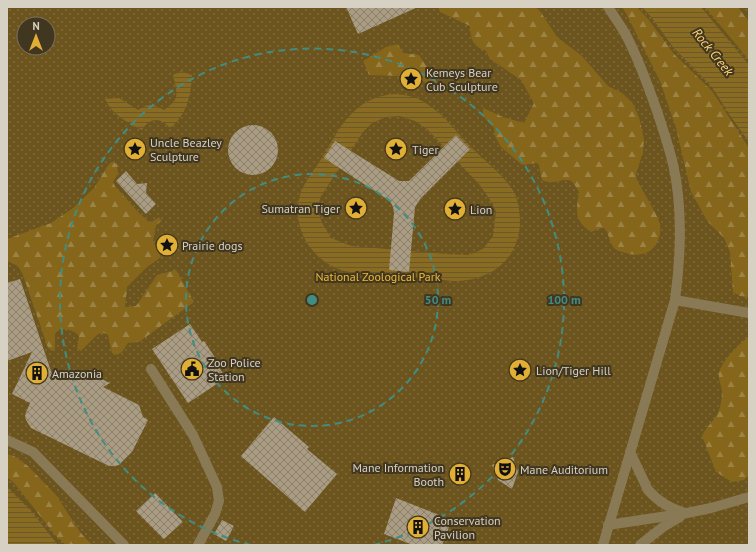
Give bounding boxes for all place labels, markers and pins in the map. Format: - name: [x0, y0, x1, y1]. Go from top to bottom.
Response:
- place label: Kemeys Bear Cub Sculpture: [426, 65, 498, 94]
- place icon: Kemeys Bear Cub Sculpture: [398, 66, 424, 92]
- place label: Uncle Beazley Sculpture: [150, 135, 222, 164]
- place icon: Uncle Beazley Sculpture: [122, 136, 148, 162]
- place icon: Tiger: [383, 136, 409, 162]
- place label: Tiger: [412, 142, 439, 157]
- place icon: Sumatran Tiger: [343, 195, 369, 221]
- place icon: Lion: [442, 196, 468, 222]
- place label: Sumatran Tiger: [261, 201, 340, 216]
- place label: Lion: [470, 202, 492, 217]
- place icon: Prairie dogs: [154, 232, 180, 258]
- place label: Prairie dogs: [182, 238, 243, 253]
- centre of rings: [305, 293, 319, 307]
- place label: Zoo Police Station: [208, 355, 261, 384]
- public building icon: Zoo Police Station: [179, 356, 205, 382]
- place icon: Lion/Tiger Hill: [507, 357, 533, 383]
- building icon: Amazonia: [24, 360, 50, 386]
- place label: Lion/Tiger Hill: [536, 363, 611, 378]
- place label: Amazonia: [52, 366, 102, 381]
- theatre icon: Mane Auditorium: [492, 456, 518, 482]
- place label: Mane Information Booth: [352, 460, 444, 489]
- building icon: Mane Information Booth: [447, 461, 473, 487]
- place label: Mane Auditorium: [520, 462, 608, 477]
- place label: Conservation Pavilion: [434, 513, 501, 542]
- building icon: Conservation Pavilion: [405, 514, 431, 540]

